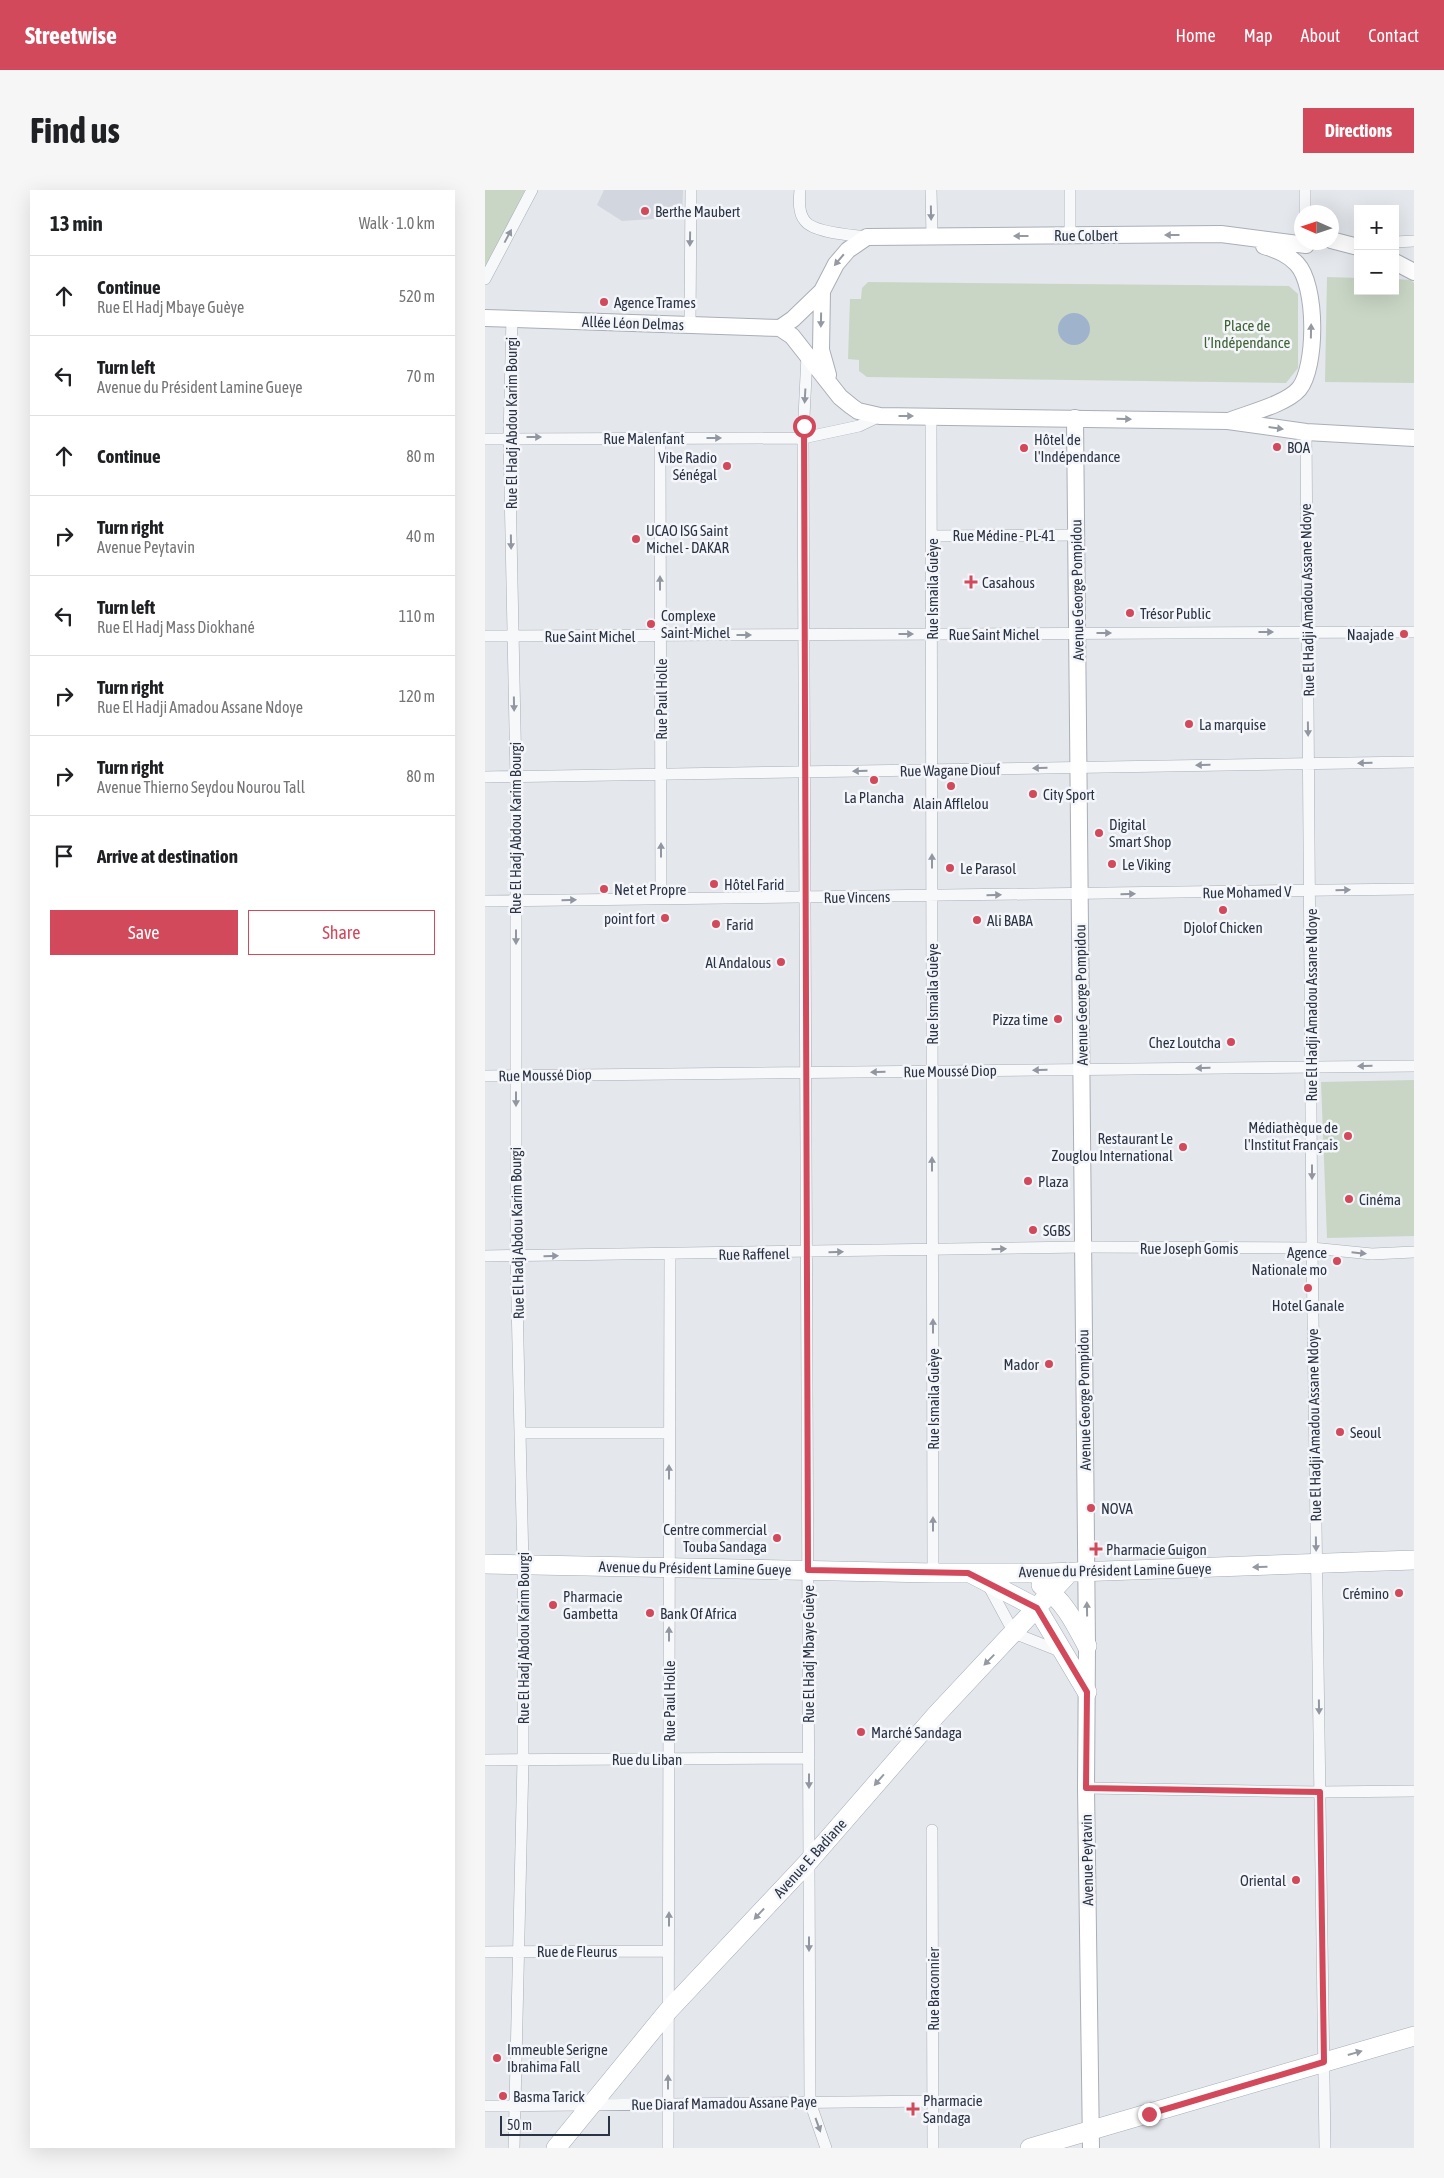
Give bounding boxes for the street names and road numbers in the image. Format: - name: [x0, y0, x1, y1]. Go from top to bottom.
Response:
- street label: Rue Colbert: [1054, 227, 1118, 244]
- street label: Allée Léon Delmas: [582, 313, 684, 333]
- street label: Rue El Hadj Abdou Karim Bourgi: [503, 337, 520, 509]
- street label: Rue Malenfant: [603, 430, 685, 447]
- street label: Rue El Hadji Amadou Assane Ndoye: [1297, 503, 1317, 697]
- street label: Avenue George Pompidou: [1067, 519, 1087, 661]
- street label: Rue Médine - PL-41: [952, 527, 1056, 544]
- street label: Rue Ismaila Guèye: [924, 538, 941, 640]
- street label: Rue Saint Michel: [948, 626, 1040, 643]
- street label: Rue Saint Michel: [544, 628, 636, 645]
- street label: Rue Paul Holle: [653, 658, 670, 740]
- street label: Rue El Hadj Abdou Karim Bourgi: [507, 742, 524, 914]
- street label: Rue Wagane Diouf: [900, 761, 1000, 779]
- street label: Rue Mohamed V: [1202, 883, 1292, 901]
- street label: Rue Vincens: [824, 888, 890, 906]
- street label: Rue El Hadji Amadou Assane Ndoye: [1303, 908, 1320, 1102]
- street label: Avenue George Pompidou: [1071, 924, 1091, 1066]
- street label: Rue Ismaila Guèye: [924, 943, 941, 1045]
- street label: Rue Moussé Diop: [903, 1062, 997, 1080]
- street label: Rue Moussé Diop: [498, 1066, 592, 1084]
- street label: Rue El Hadj Abdou Karim Bourgi: [507, 1147, 527, 1319]
- street label: Rue Joseph Gomis: [1140, 1240, 1238, 1257]
- street label: Rue Raffenel: [718, 1245, 790, 1263]
- street label: Rue El Hadji Amadou Assane Ndoye: [1304, 1328, 1324, 1522]
- street label: Avenue George Pompidou: [1074, 1329, 1094, 1471]
- street label: Rue Ismaila Guèye: [925, 1348, 942, 1450]
- street label: Rue El Hadj Abdou Karim Bourgi: [515, 1552, 532, 1724]
- street label: Avenue du Président Lamine Gueye: [598, 1558, 792, 1578]
- street label: Avenue du Président Lamine Gueye: [1018, 1560, 1212, 1580]
- street label: Rue El Hadj Mbaye Guèye: [800, 1585, 817, 1723]
- street label: Rue Paul Holle: [661, 1660, 678, 1742]
- street label: Rue du Liban: [612, 1751, 682, 1768]
- street label: Avenue Peytavin: [1078, 1814, 1096, 1906]
- street label: Avenue E. Badiane: [770, 1815, 850, 1901]
- street label: Rue de Fleurus: [537, 1943, 617, 1960]
- street label: Rue Braconnier: [925, 1947, 942, 2031]
- street label: Rue Diaraf Mamadou Assane Paye: [631, 2093, 817, 2113]

